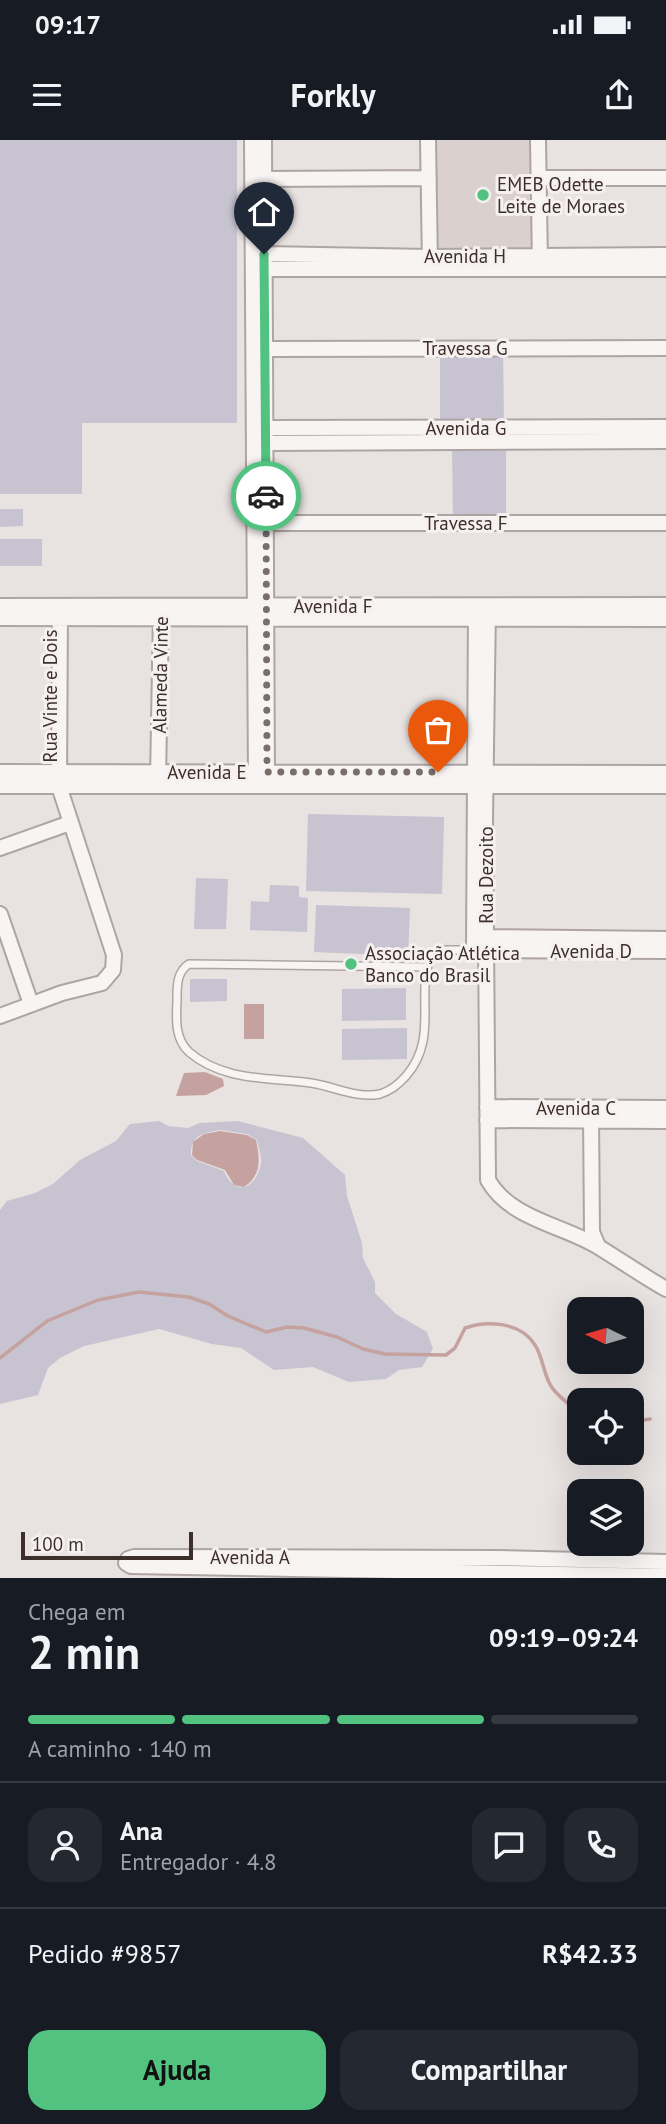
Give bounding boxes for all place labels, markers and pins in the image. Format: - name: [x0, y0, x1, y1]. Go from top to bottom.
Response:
- place label: EMEB Odette Leite de Moraes: [497, 172, 625, 218]
- pin: [234, 182, 294, 254]
- marker: EMEB Odette Leite de Moraes: [475, 187, 491, 203]
- pin: [408, 700, 468, 772]
- place label: Associação Atlética Banco do Brasil: [365, 941, 520, 987]
- marker: Associação Atlética Banco do Brasil: [343, 956, 359, 972]

